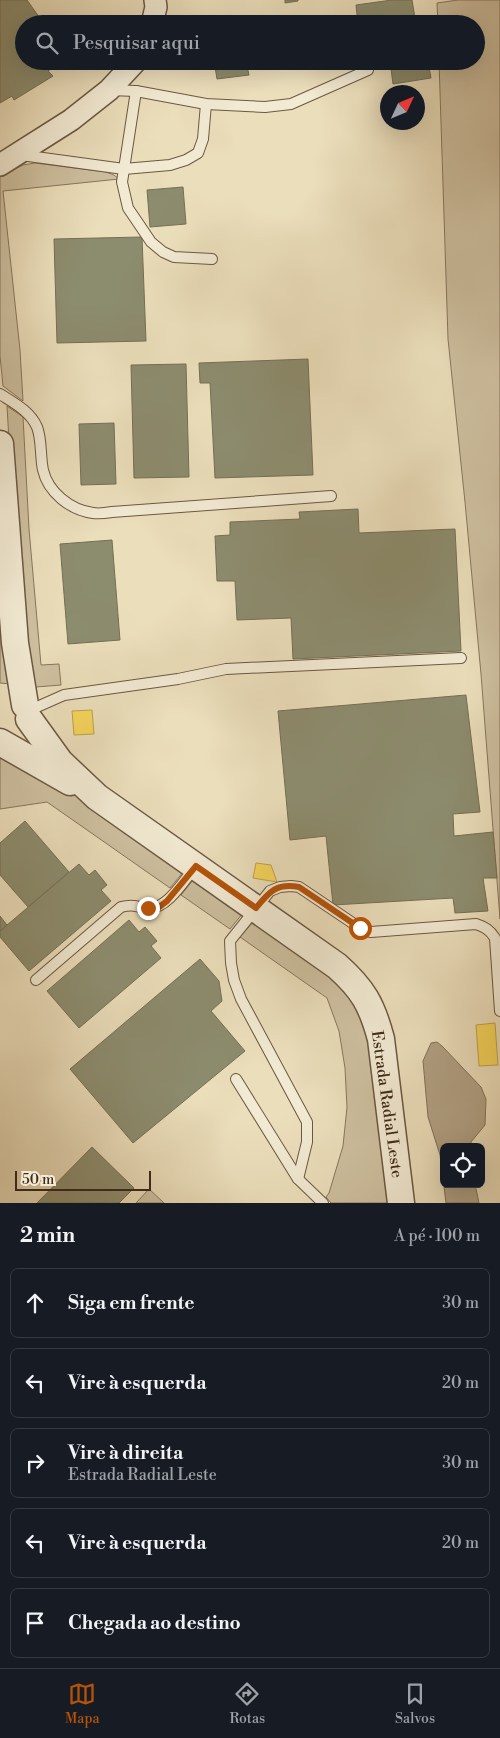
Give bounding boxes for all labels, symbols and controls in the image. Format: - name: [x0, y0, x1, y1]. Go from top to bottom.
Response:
- search box: [15, 15, 485, 70]
- icon: search: [33, 29, 61, 57]
- text: Pesquisar aqui: [73, 31, 200, 55]
- north arrow: [380, 85, 425, 130]
- route end: [137, 897, 160, 920]
- route start: [349, 917, 372, 940]
- street label: Estrada Radial Leste: [367, 1029, 407, 1179]
- map controls: [440, 1143, 485, 1188]
- button: locate: [440, 1143, 485, 1188]
- scale bar: [15, 1168, 151, 1191]
- text: 50 m: [22, 1171, 54, 1189]
- text: 2 min: [20, 1223, 75, 1249]
- text: A pé · 100 m: [394, 1226, 480, 1246]
- icon: ahead: [21, 1289, 49, 1317]
- text: Siga em frente: [68, 1291, 195, 1315]
- text: 30 m: [442, 1293, 479, 1313]
- icon: left: [21, 1369, 49, 1397]
- text: Vire à esquerda: [68, 1371, 207, 1395]
- text: 20 m: [442, 1373, 479, 1393]
- text: Vire à direita: [68, 1441, 183, 1465]
- icon: right: [21, 1449, 49, 1477]
- text: 30 m: [442, 1453, 479, 1473]
- text: Estrada Radial Leste: [68, 1465, 217, 1485]
- icon: left: [21, 1529, 49, 1557]
- text: Vire à esquerda: [68, 1531, 207, 1555]
- text: 20 m: [442, 1533, 479, 1553]
- icon: arrive: [21, 1609, 49, 1637]
- text: Chegada ao destino: [68, 1611, 241, 1635]
- tab: Mapa: [65, 1680, 100, 1728]
- tab: Rotas: [229, 1680, 265, 1728]
- tab: Salvos: [395, 1680, 435, 1728]

